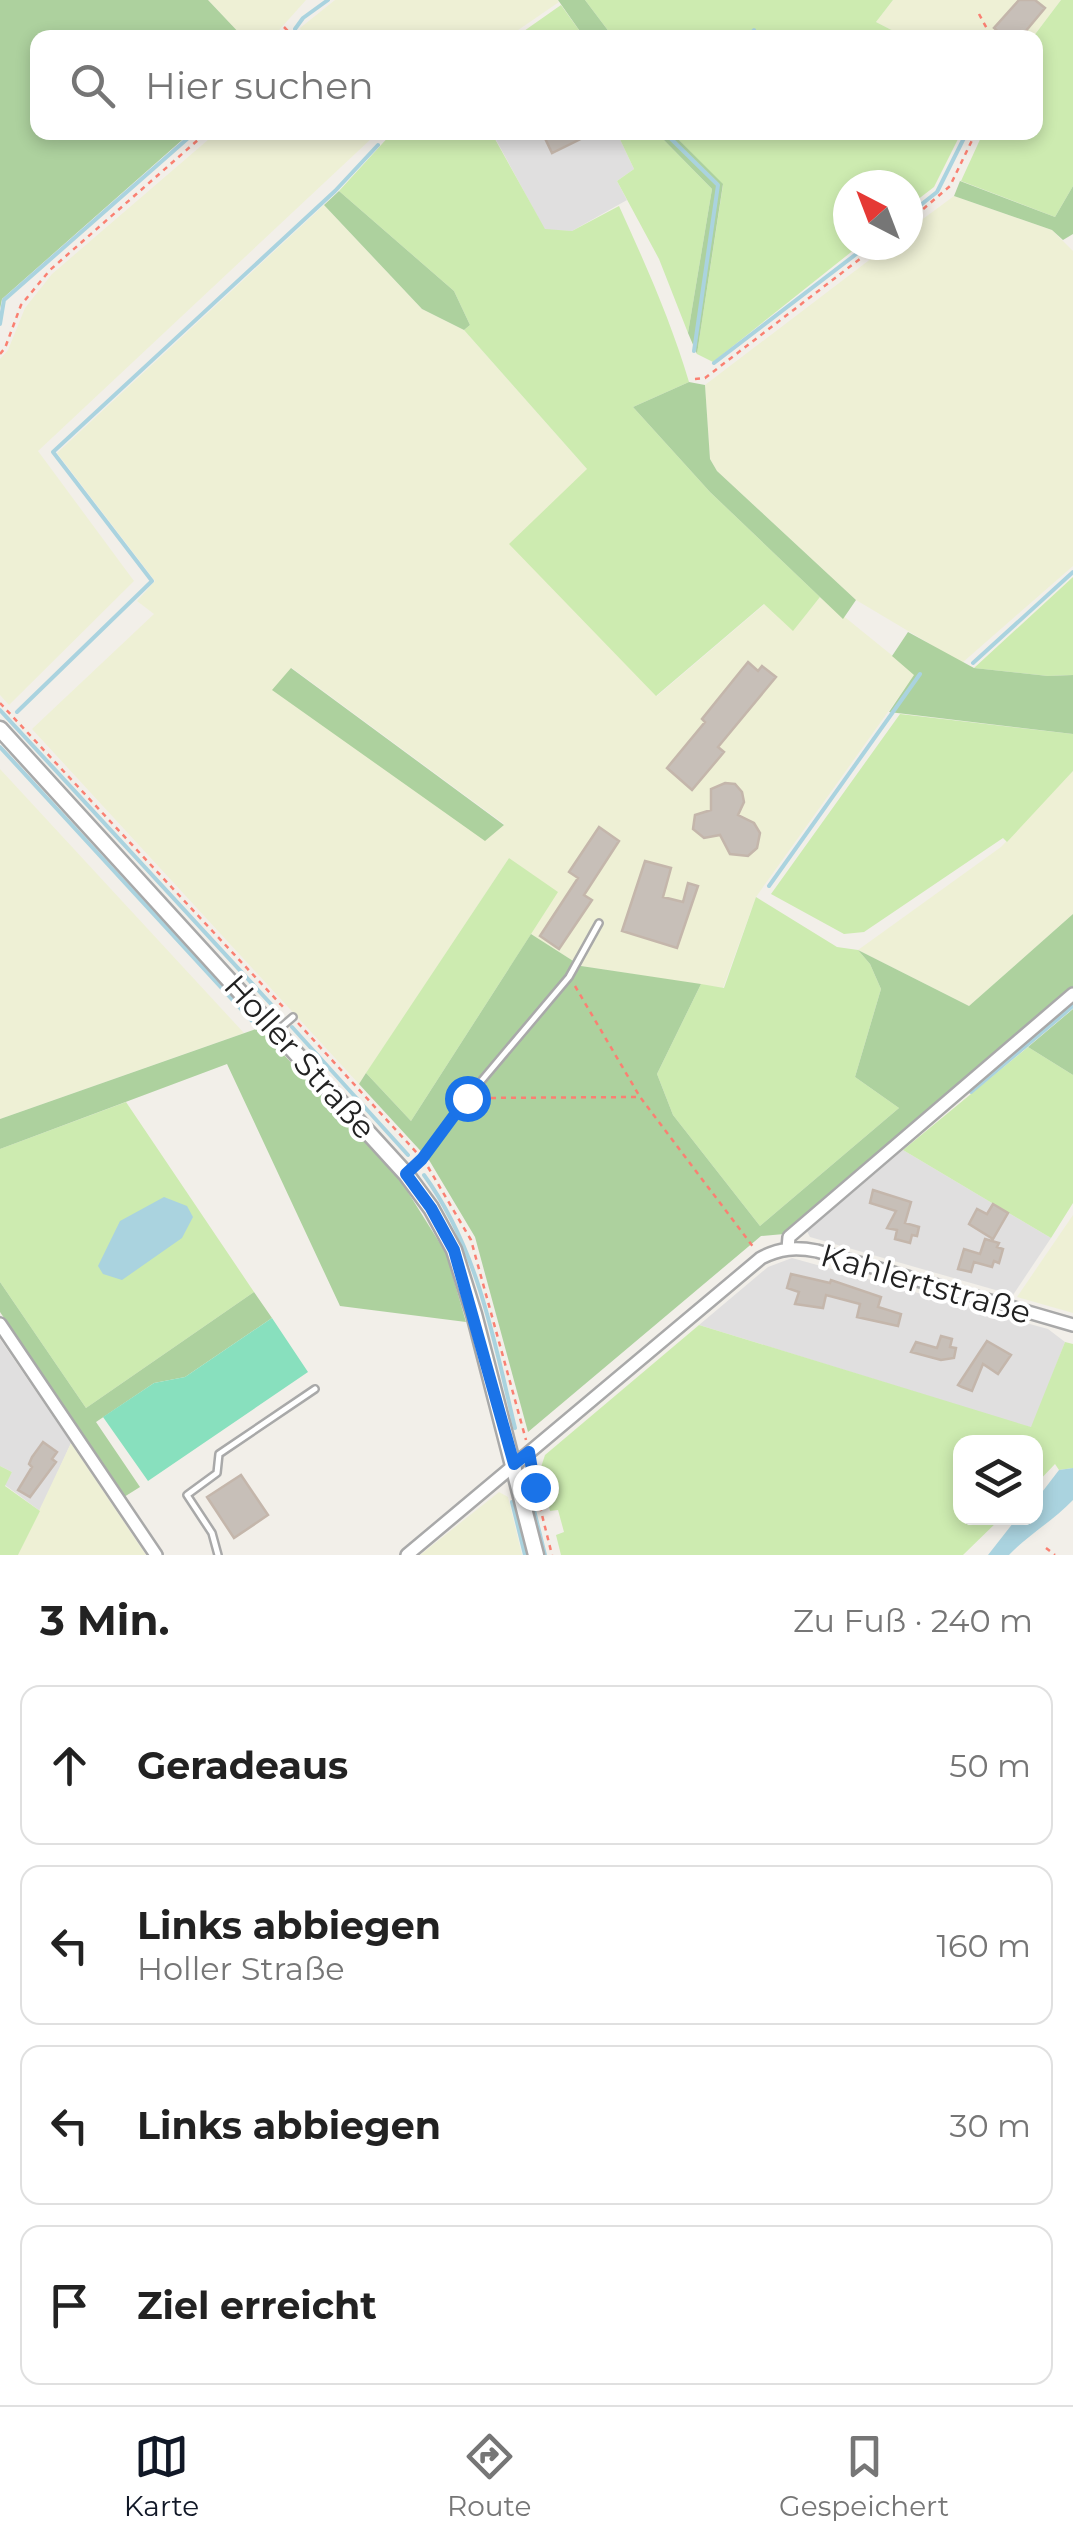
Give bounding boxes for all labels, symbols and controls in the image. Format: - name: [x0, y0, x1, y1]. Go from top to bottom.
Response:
- search box: [30, 30, 1043, 140]
- icon: search: [65, 58, 120, 113]
- text: Hier suchen: [145, 62, 374, 109]
- north arrow: [833, 170, 923, 260]
- street label: Holler Straße: [216, 966, 384, 1147]
- route start: [445, 1076, 491, 1122]
- street label: Kahlertstraße: [817, 1235, 1036, 1332]
- map controls: [953, 1435, 1043, 1525]
- button: layers: [953, 1435, 1043, 1525]
- route end: [513, 1465, 559, 1511]
- text: 3 Min.: [40, 1594, 170, 1646]
- text: Zu Fuß · 240 m: [793, 1601, 1033, 1640]
- icon: ahead: [42, 1738, 97, 1793]
- text: Geradeaus: [137, 1742, 348, 1789]
- text: 50 m: [949, 1746, 1031, 1785]
- text: Links abbiegen: [137, 1902, 441, 1949]
- icon: left: [42, 1918, 97, 1973]
- text: 160 m: [936, 1926, 1031, 1965]
- text: Holler Straße: [137, 1949, 345, 1988]
- icon: left: [42, 2098, 97, 2153]
- text: Links abbiegen: [137, 2102, 441, 2149]
- text: 30 m: [949, 2106, 1031, 2145]
- icon: arrive: [42, 2278, 97, 2333]
- text: Ziel erreicht: [137, 2282, 377, 2329]
- tab: Karte: [124, 2429, 199, 2523]
- tab: Route: [447, 2429, 531, 2523]
- tab: Gespeichert: [779, 2429, 949, 2523]

